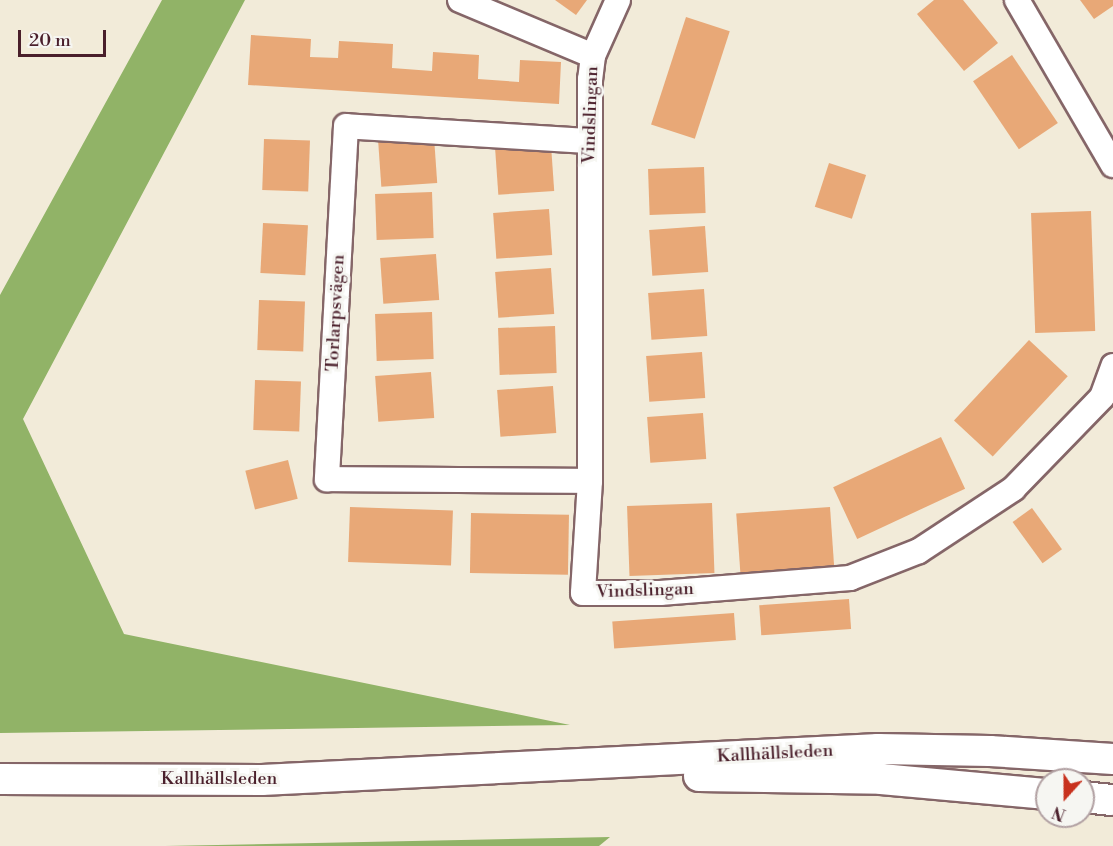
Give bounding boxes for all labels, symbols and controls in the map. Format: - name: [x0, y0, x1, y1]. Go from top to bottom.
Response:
- scale bar: [21, 18, 110, 56]
- text: 20 m: [29, 29, 71, 52]
- street label: Vindslingan: [579, 66, 603, 164]
- street label: Torlarpsvägen: [322, 254, 350, 372]
- street label: Vindslingan: [596, 579, 694, 603]
- street label: Kallhällsleden: [716, 740, 834, 768]
- street label: Kallhällsleden: [161, 768, 277, 790]
- north arrow: [1035, 768, 1095, 828]
- text: N: [1050, 801, 1069, 825]

